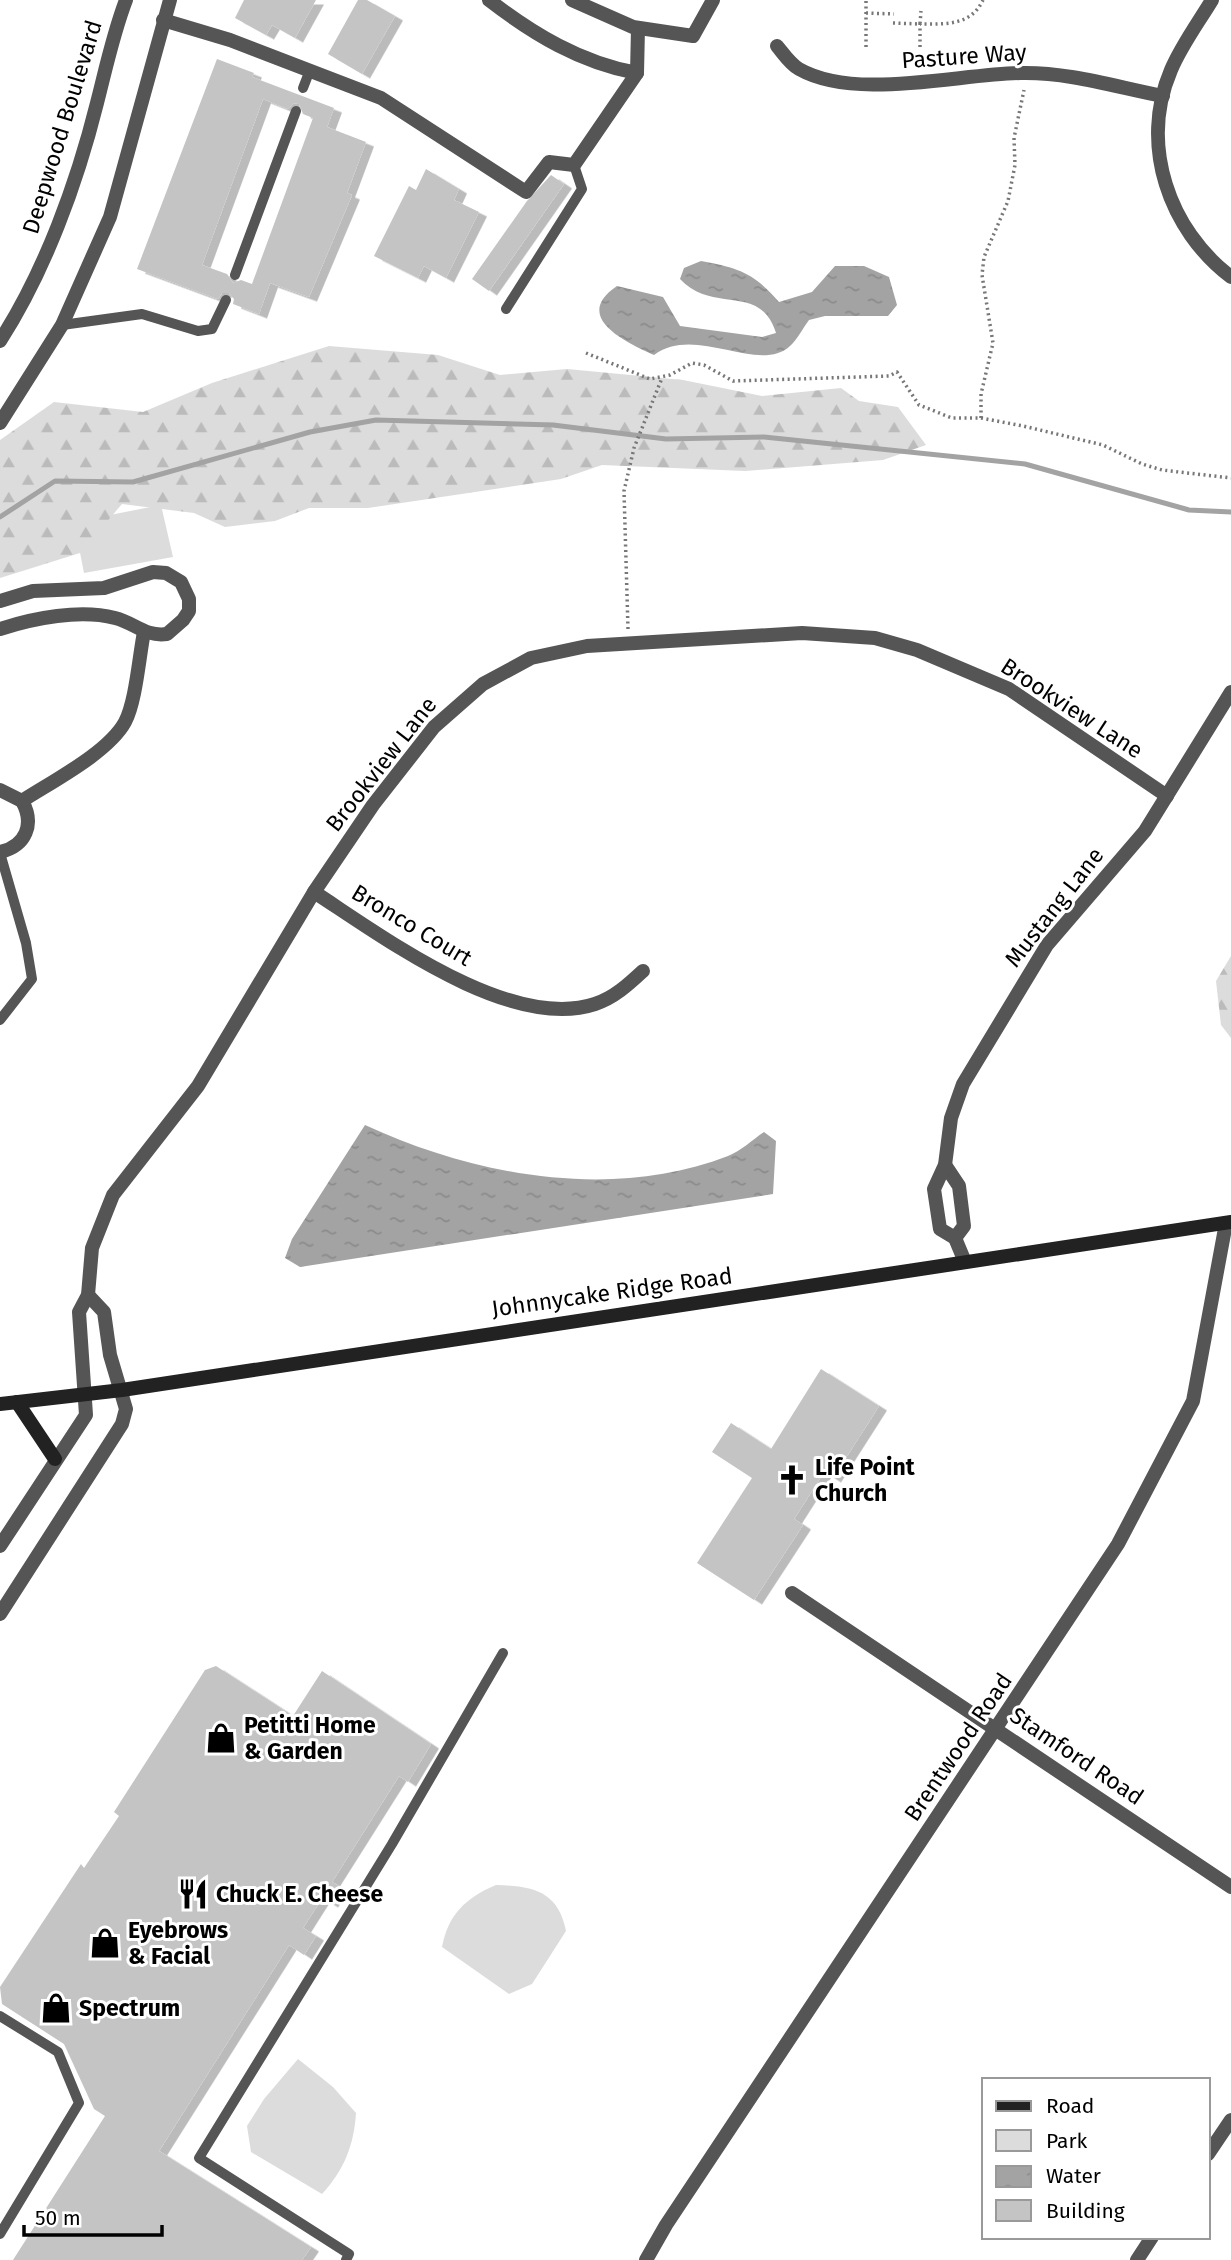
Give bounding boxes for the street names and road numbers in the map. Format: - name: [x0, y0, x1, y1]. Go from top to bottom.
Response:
- street label: Deepwood Boulevard: [16, 17, 108, 237]
- street label: Pasture Way: [900, 38, 1028, 74]
- street label: Brookview Lane: [996, 652, 1148, 764]
- street label: Brookview Lane: [320, 691, 442, 837]
- street label: Mustang Lane: [999, 842, 1109, 972]
- street label: Bronco Court: [347, 878, 478, 972]
- street label: Johnnycake Ridge Road: [490, 1261, 734, 1323]
- street label: Brentwood Road: [898, 1668, 1018, 1826]
- street label: Stamford Road: [1005, 1701, 1149, 1811]

